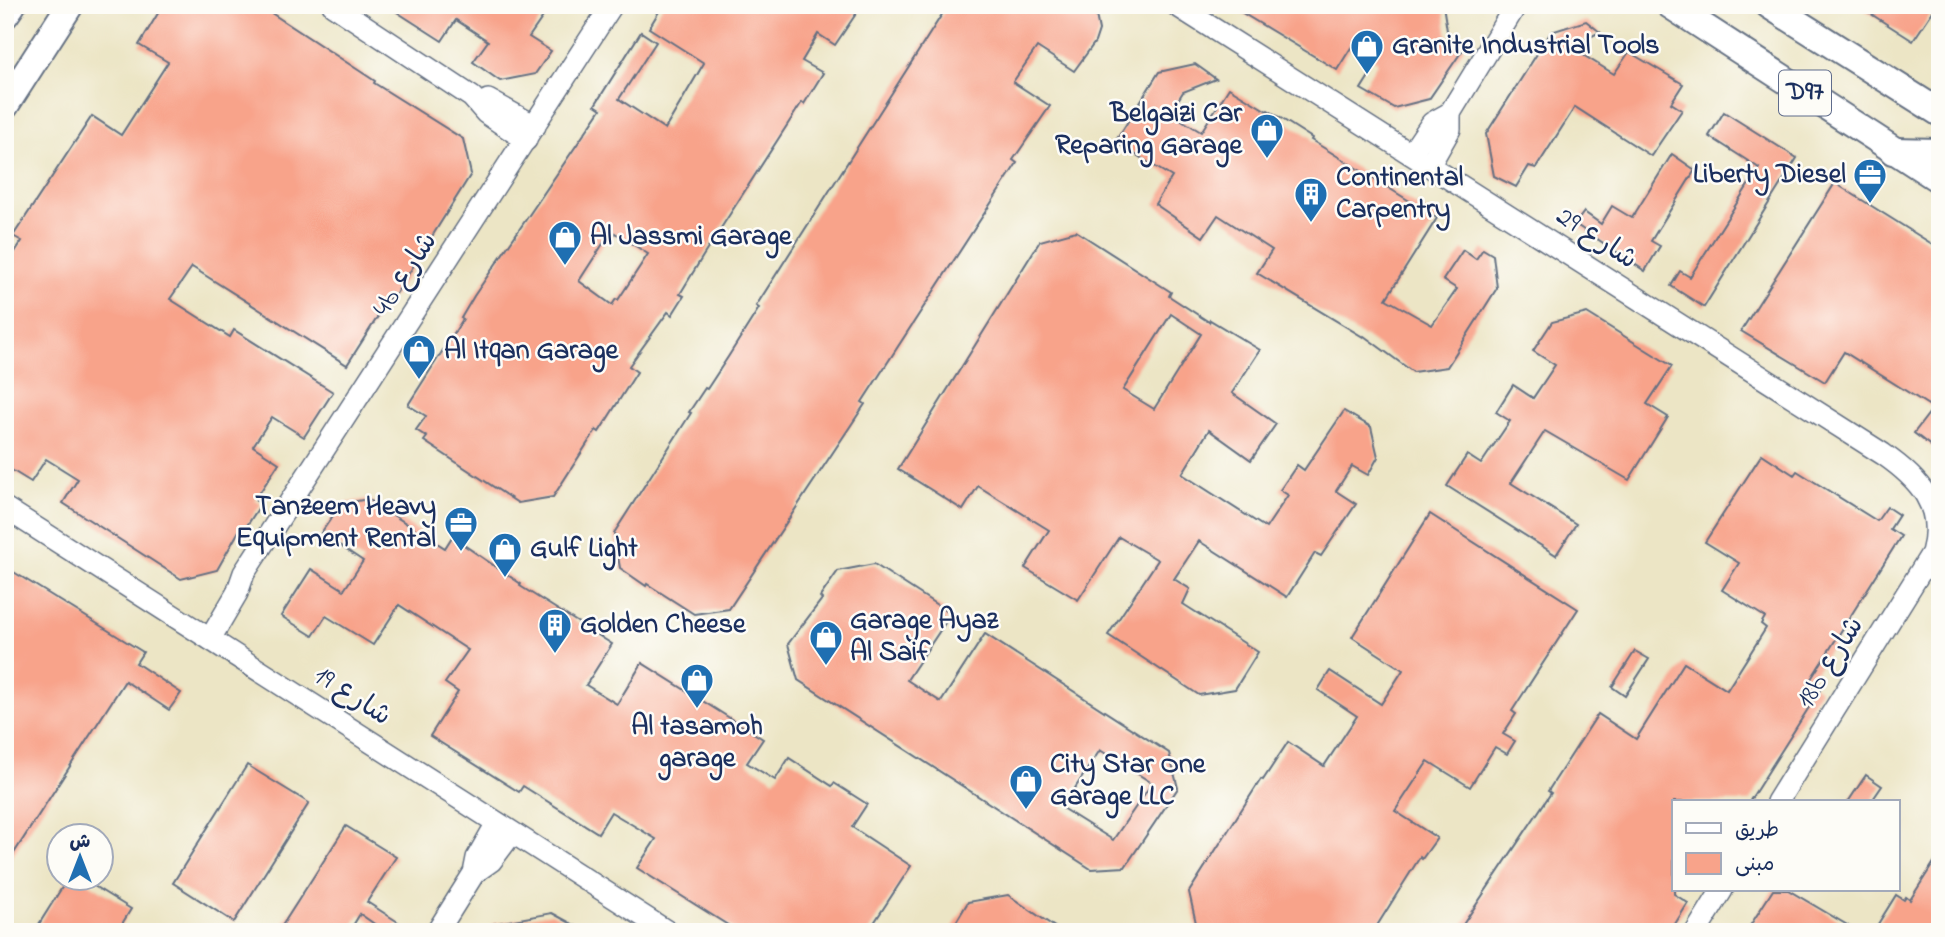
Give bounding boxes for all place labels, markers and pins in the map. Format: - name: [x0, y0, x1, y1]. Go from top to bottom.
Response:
- place label: Granite Industrial Tools: [1392, 26, 1660, 67]
- shop icon: Granite Industrial Tools: [1348, 27, 1386, 76]
- place label: Belgaizi Car Reparing Garage: [1055, 94, 1243, 168]
- shop icon: Belgaizi Car Reparing Garage: [1248, 111, 1286, 160]
- place label: Liberty Diesel: [1693, 155, 1846, 196]
- office icon: Liberty Diesel: [1851, 156, 1889, 205]
- place label: Continental Carpentry: [1336, 158, 1464, 231]
- building icon: Continental Carpentry: [1292, 175, 1330, 224]
- place label: Al Jassmi Garage: [590, 217, 793, 259]
- shop icon: Al Jassmi Garage: [546, 218, 584, 267]
- place label: Al Itqan Garage: [444, 331, 620, 373]
- shop icon: Al Itqan Garage: [400, 332, 438, 381]
- place label: Tanzeem Heavy Equipment Rental: [236, 487, 436, 560]
- office icon: Tanzeem Heavy Equipment Rental: [442, 504, 480, 553]
- place label: Gulf Light: [530, 529, 638, 571]
- shop icon: Gulf Light: [486, 530, 524, 579]
- place label: Garage Ayaz Al Saif: [850, 601, 1000, 674]
- place label: Golden Cheese: [580, 605, 747, 646]
- building icon: Golden Cheese: [536, 606, 574, 655]
- shop icon: Garage Ayaz Al Saif: [807, 618, 845, 667]
- shop icon: Al tasamoh garage: [678, 661, 716, 710]
- place label: Al tasamoh garage: [631, 707, 763, 781]
- place label: City Star One Garage LLC: [1050, 745, 1207, 819]
- shop icon: City Star One Garage LLC: [1007, 762, 1045, 811]

